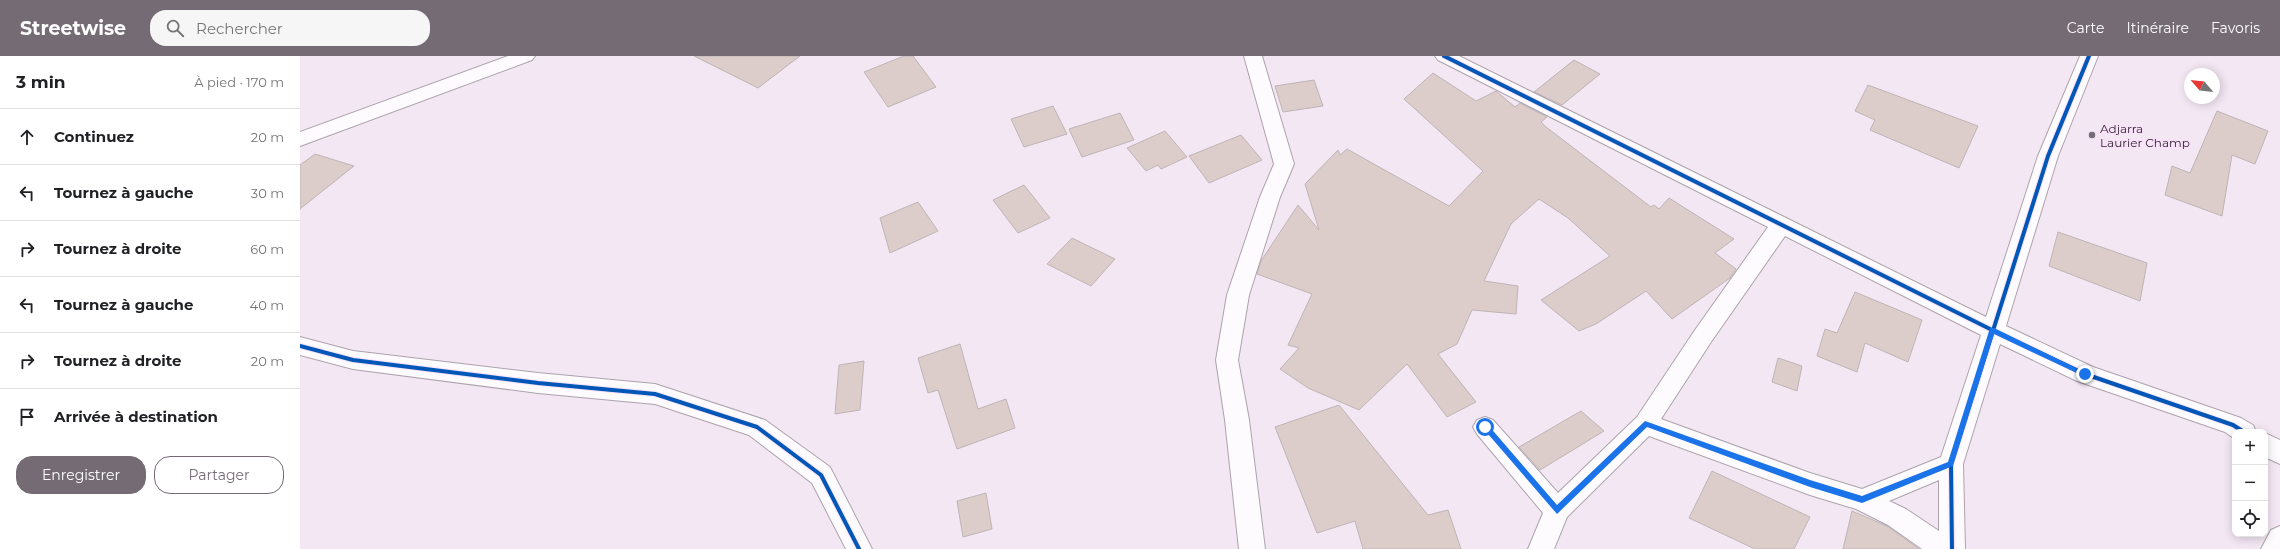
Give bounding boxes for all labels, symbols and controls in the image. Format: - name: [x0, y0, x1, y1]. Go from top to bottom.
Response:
- search box: [150, 10, 430, 46]
- text: Streetwise: [20, 17, 126, 40]
- icon: search: [164, 17, 186, 39]
- text: Rechercher: [196, 19, 283, 38]
- text: Carte: [2067, 19, 2104, 37]
- text: Itinéraire: [2126, 19, 2189, 37]
- text: Favoris: [2211, 19, 2260, 37]
- north arrow: [2184, 68, 2220, 104]
- text: 3 min: [16, 72, 66, 92]
- text: À pied · 170 m: [194, 74, 284, 90]
- place label: Adjarra Laurier Champ: [2100, 121, 2190, 150]
- icon: ahead: [16, 126, 38, 148]
- text: Continuez: [54, 127, 134, 146]
- text: 20 m: [251, 129, 284, 145]
- marker: Adjarra Laurier Champ: [2087, 130, 2097, 140]
- icon: left: [16, 182, 38, 204]
- text: Tournez à gauche: [54, 183, 193, 202]
- text: 30 m: [251, 185, 284, 201]
- icon: right: [16, 238, 38, 260]
- text: Tournez à droite: [54, 239, 182, 258]
- text: 60 m: [250, 241, 284, 257]
- icon: left: [16, 294, 38, 316]
- text: Tournez à gauche: [54, 295, 193, 314]
- text: 40 m: [250, 297, 284, 313]
- icon: right: [16, 350, 38, 372]
- text: Tournez à droite: [54, 351, 182, 370]
- text: 20 m: [251, 353, 284, 369]
- route end: [2076, 365, 2094, 383]
- icon: arrive: [16, 406, 38, 428]
- text: Arrivée à destination: [54, 407, 218, 426]
- route start: [1476, 418, 1494, 436]
- map controls: [2232, 429, 2268, 537]
- button: +: [2232, 429, 2268, 465]
- button: Enregistrer: [16, 456, 146, 494]
- button: Partager: [154, 456, 284, 494]
- button: −: [2232, 465, 2268, 501]
- button: locate: [2232, 501, 2268, 537]

